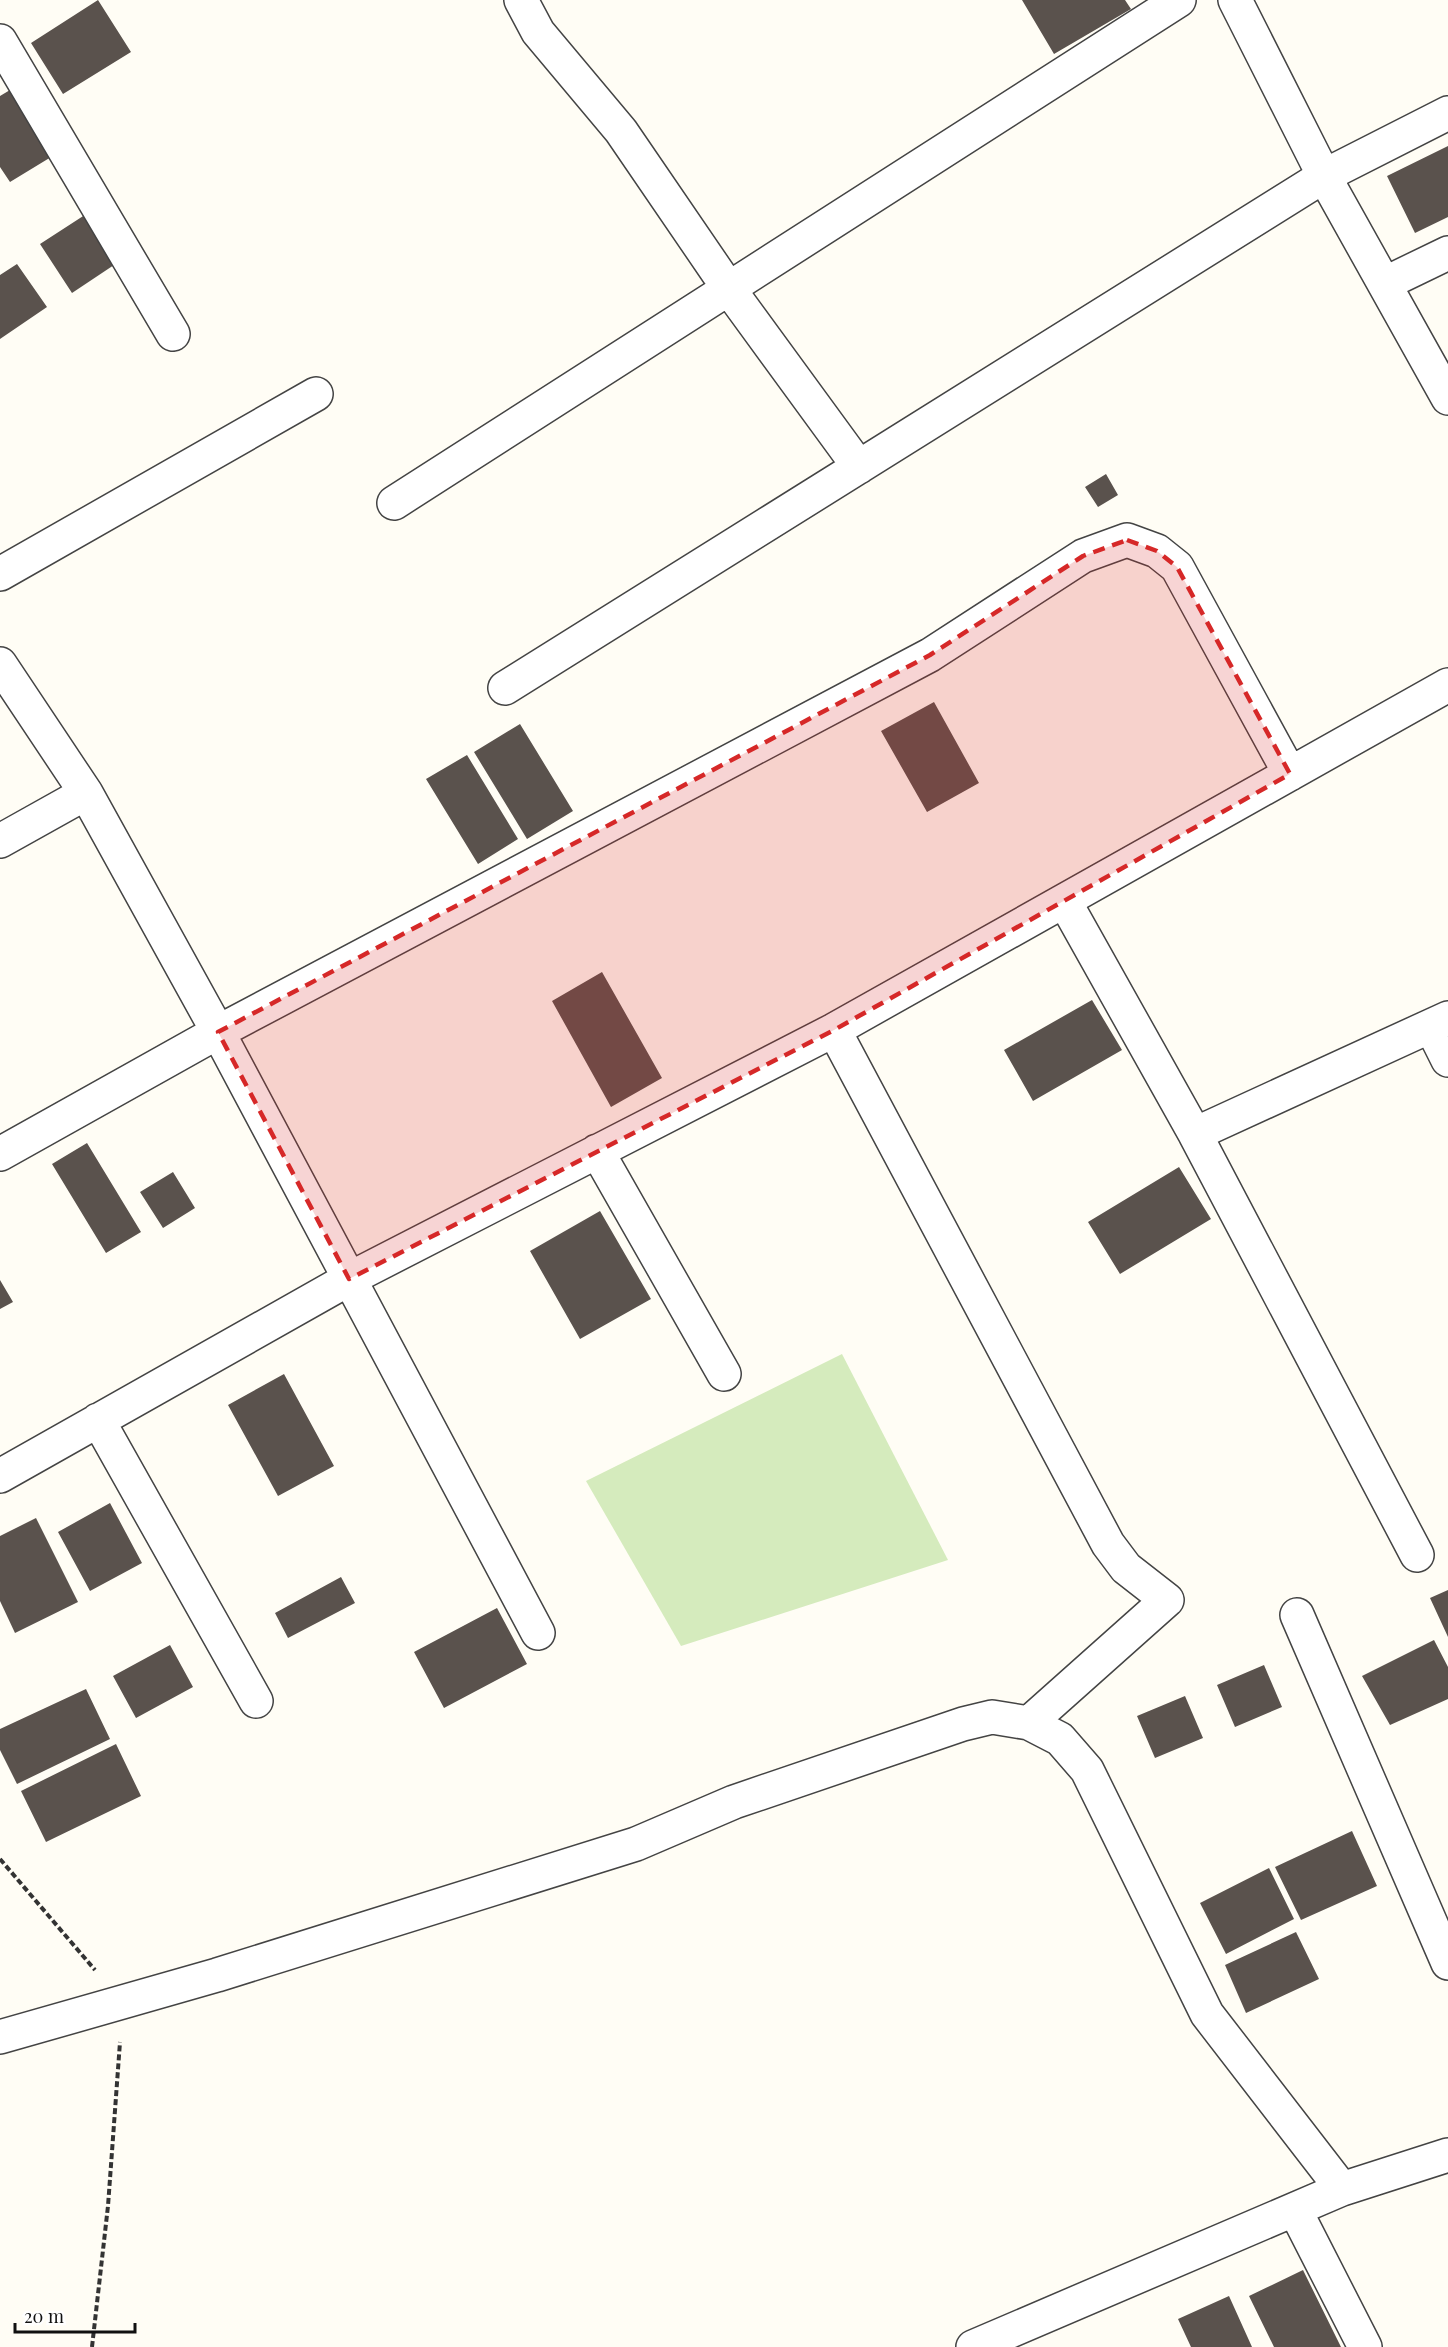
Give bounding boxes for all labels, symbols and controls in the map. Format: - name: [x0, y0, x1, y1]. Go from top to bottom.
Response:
- scale bar: [15, 2296, 135, 2334]
- text: 20 m: [24, 2304, 64, 2328]

